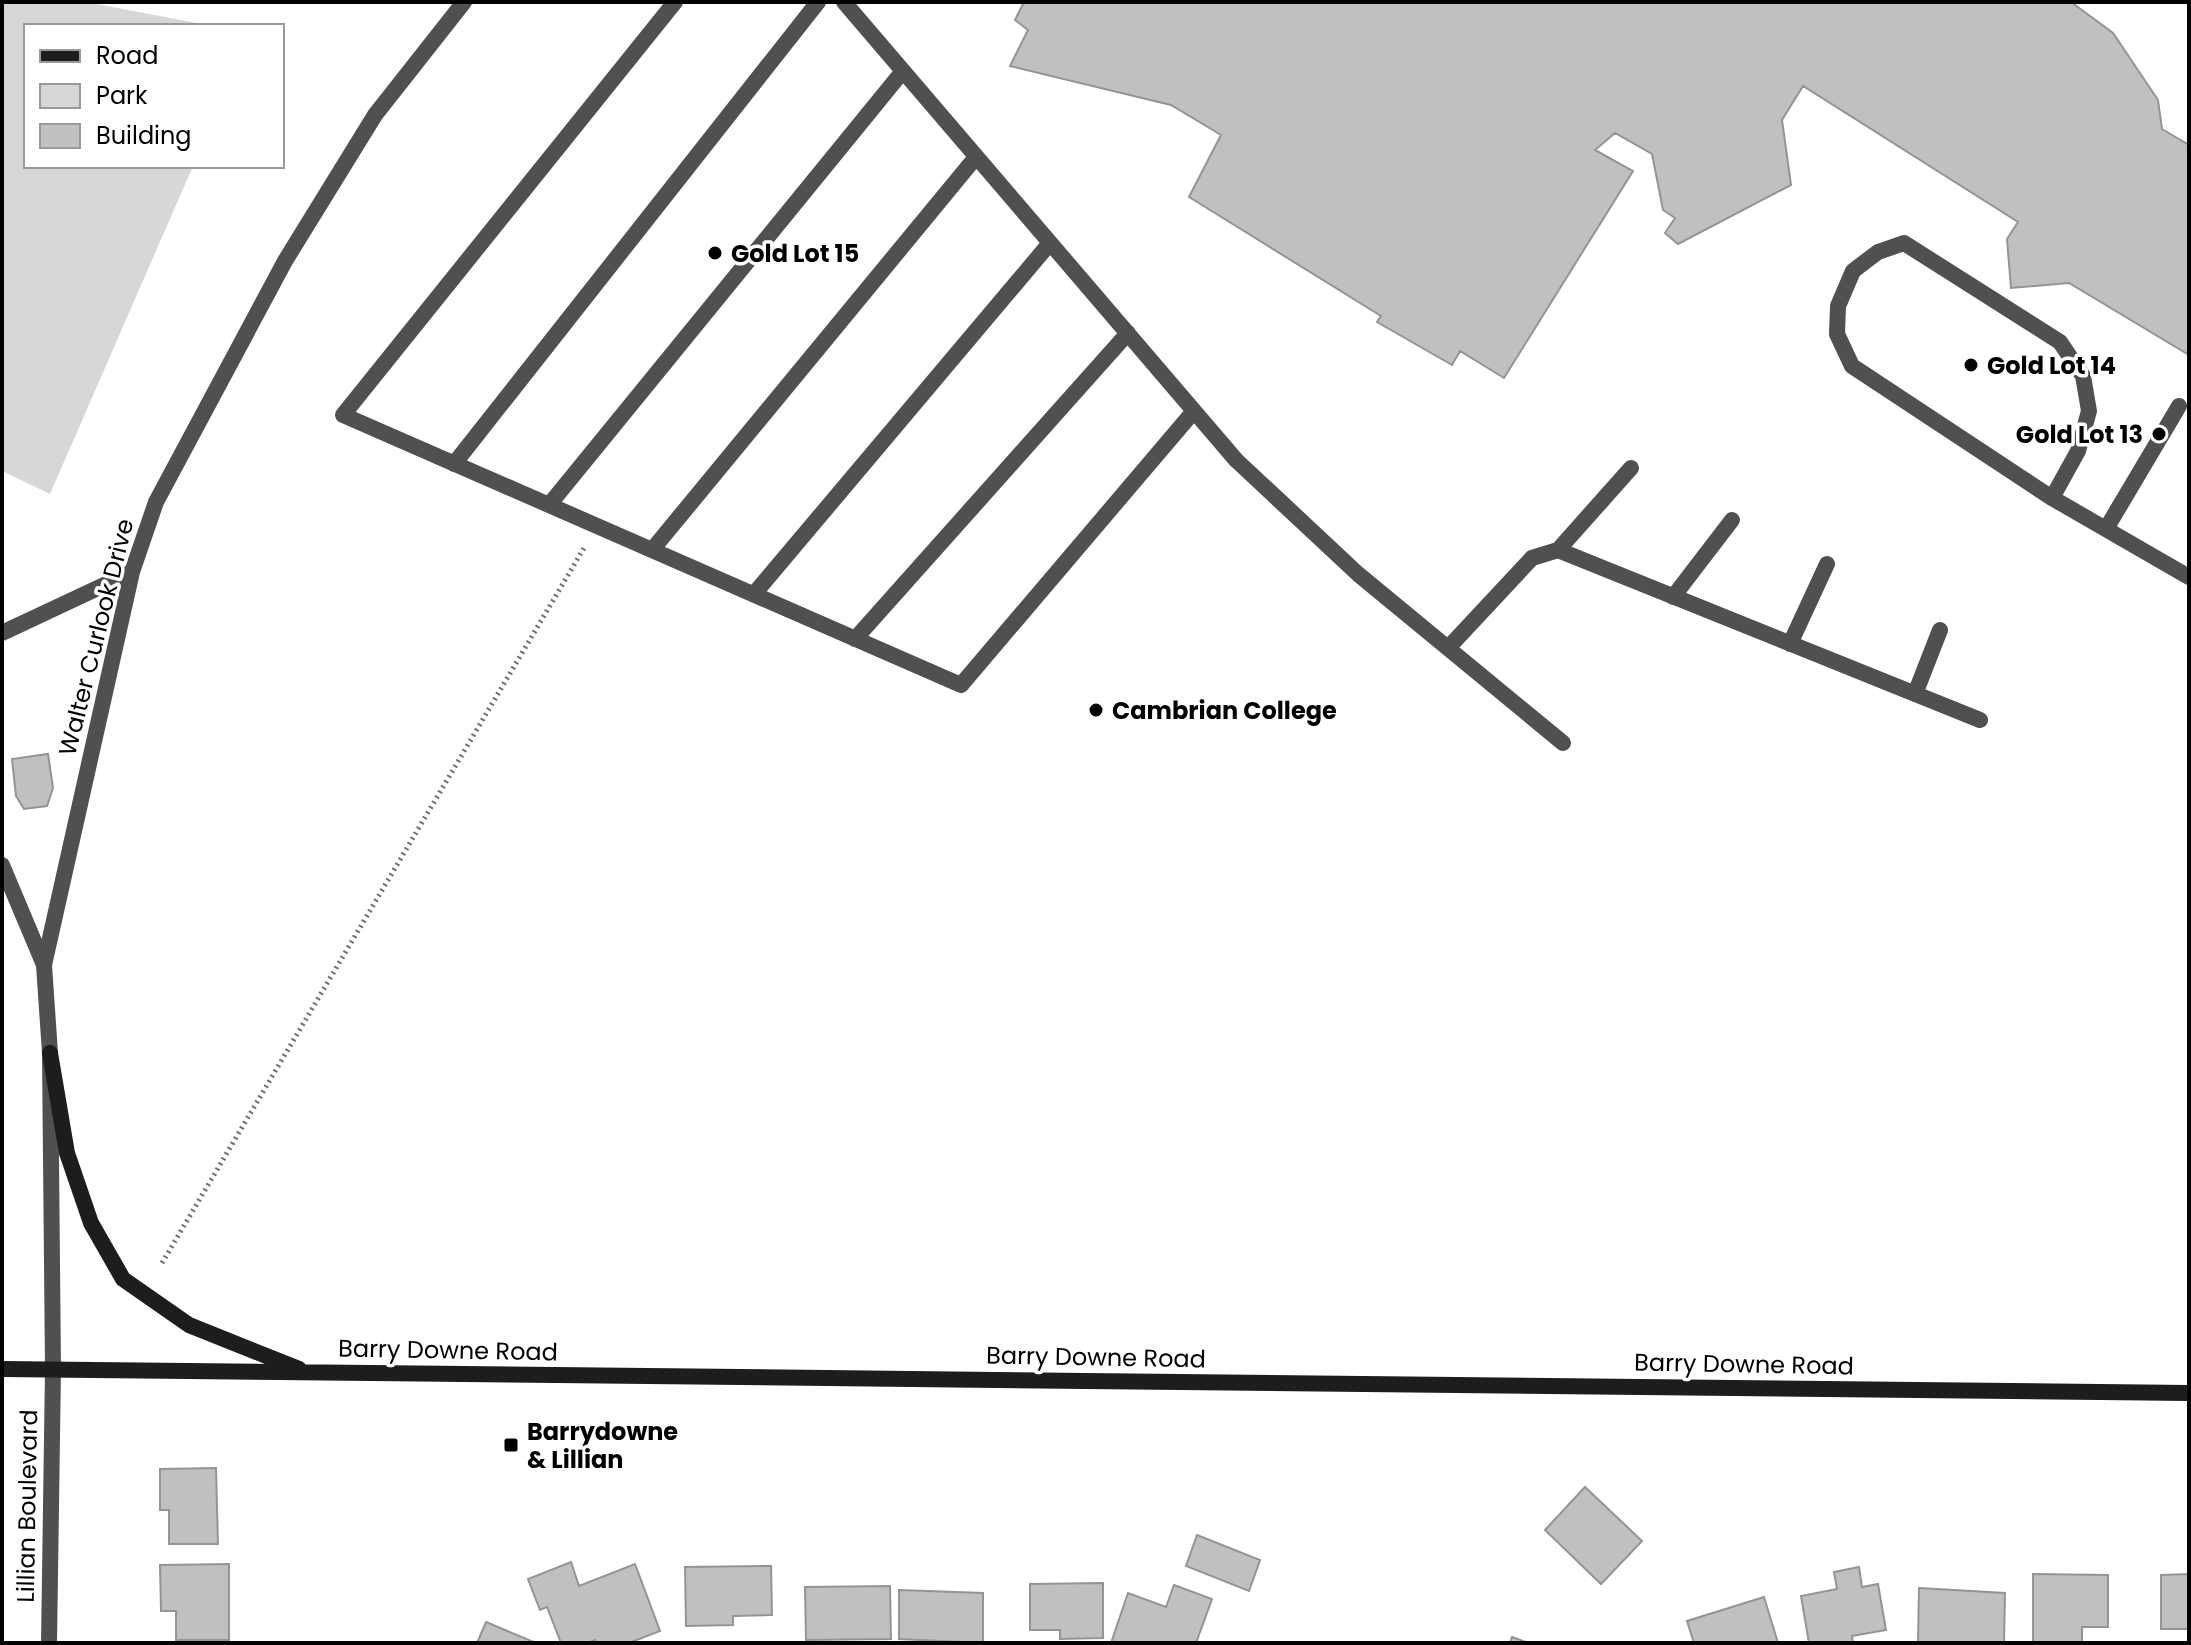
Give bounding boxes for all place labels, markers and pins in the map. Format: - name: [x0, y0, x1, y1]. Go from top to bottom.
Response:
- place label: Gold Lot 15: [731, 237, 859, 270]
- marker: Gold Lot 15: [706, 244, 724, 262]
- place label: Gold Lot 14: [1987, 349, 2116, 382]
- marker: Gold Lot 14: [1962, 356, 1980, 374]
- place label: Gold Lot 13: [2016, 418, 2143, 451]
- marker: Gold Lot 13: [2150, 425, 2168, 443]
- place label: Cambrian College: [1112, 694, 1337, 727]
- marker: Cambrian College: [1087, 701, 1105, 719]
- place label: Barrydowne & Lillian: [527, 1415, 678, 1476]
- marker: Barrydowne & Lillian: [502, 1436, 520, 1454]

